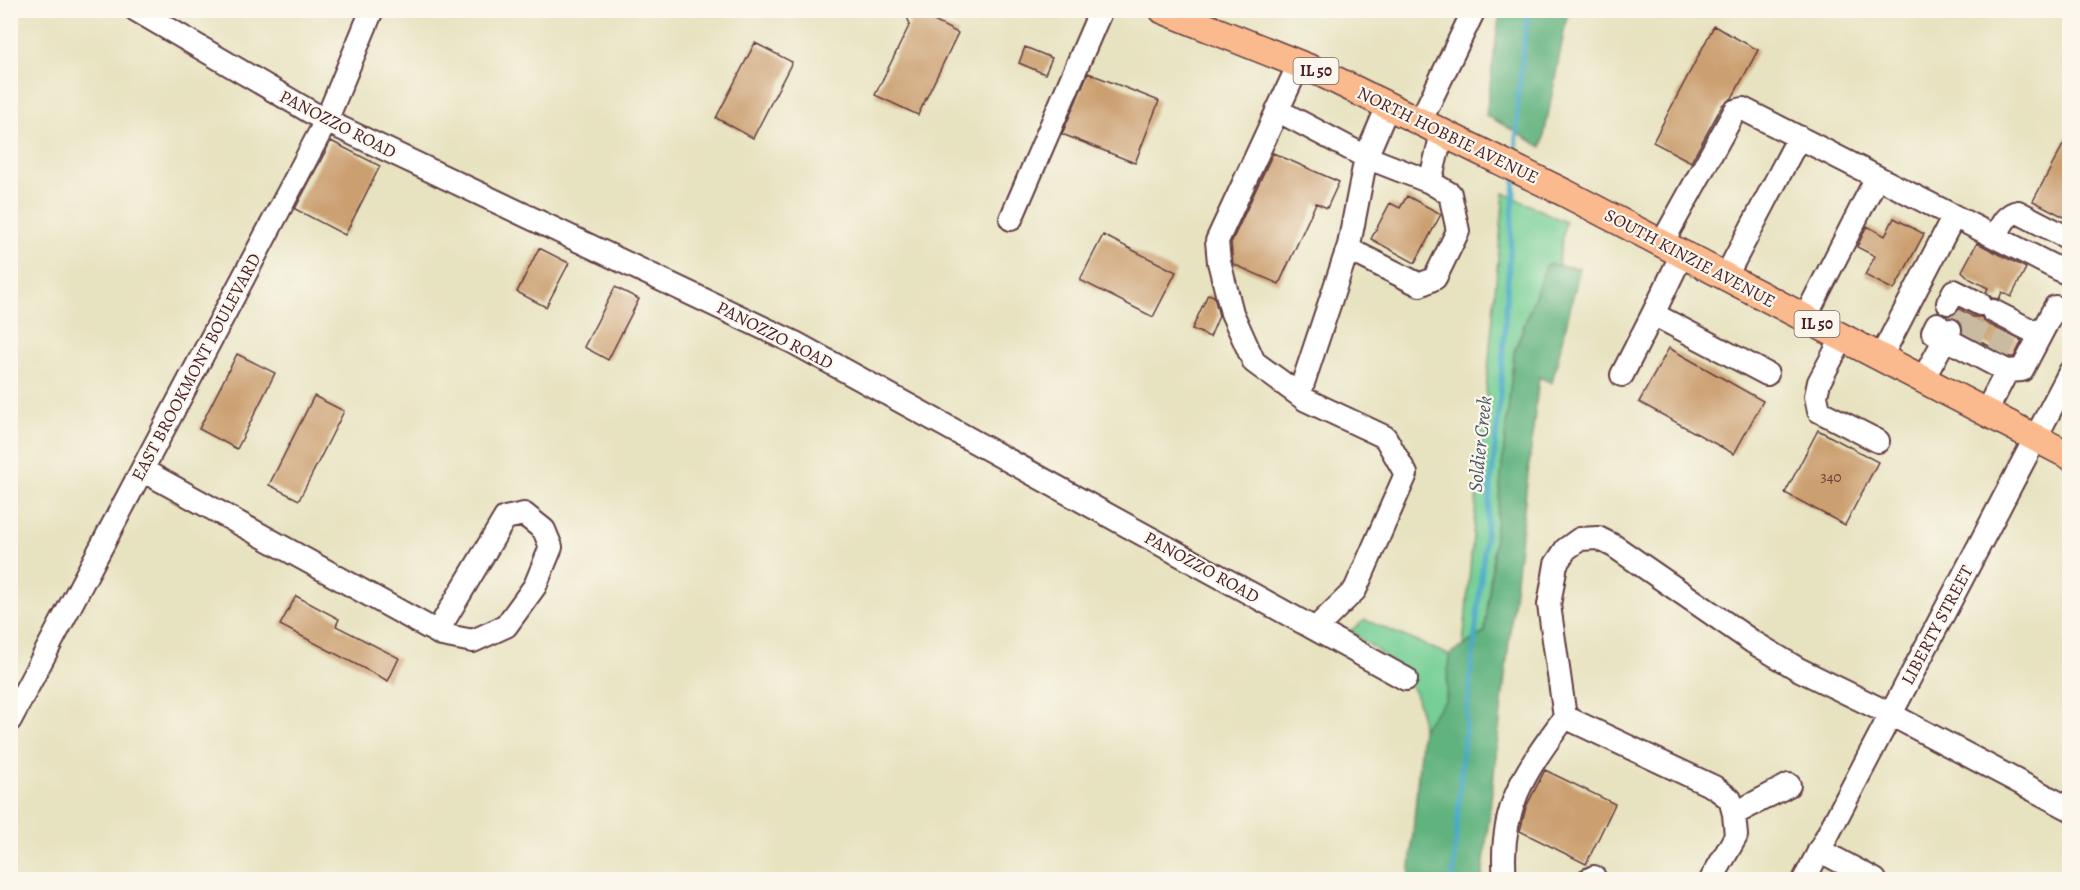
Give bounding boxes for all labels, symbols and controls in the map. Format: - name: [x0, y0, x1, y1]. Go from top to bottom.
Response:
- road number: IL 50: [1294, 58, 1338, 84]
- street label: NORTH HOBBIE AVENUE: [1353, 81, 1543, 189]
- street label: PANOZZO ROAD: [275, 84, 401, 164]
- street label: SOUTH KINZIE AVENUE: [1600, 203, 1780, 313]
- street label: EAST BROOKMONT BOULEVARD: [126, 249, 266, 485]
- street label: PANOZZO ROAD: [712, 295, 838, 375]
- road number: IL 50: [1794, 311, 1840, 337]
- water label: Soldier Creek: [1462, 395, 1498, 493]
- house number: 340: [1820, 467, 1842, 487]
- street label: PANOZZO ROAD: [1140, 525, 1264, 609]
- street label: LIBERTY STREET: [1895, 561, 1979, 689]

